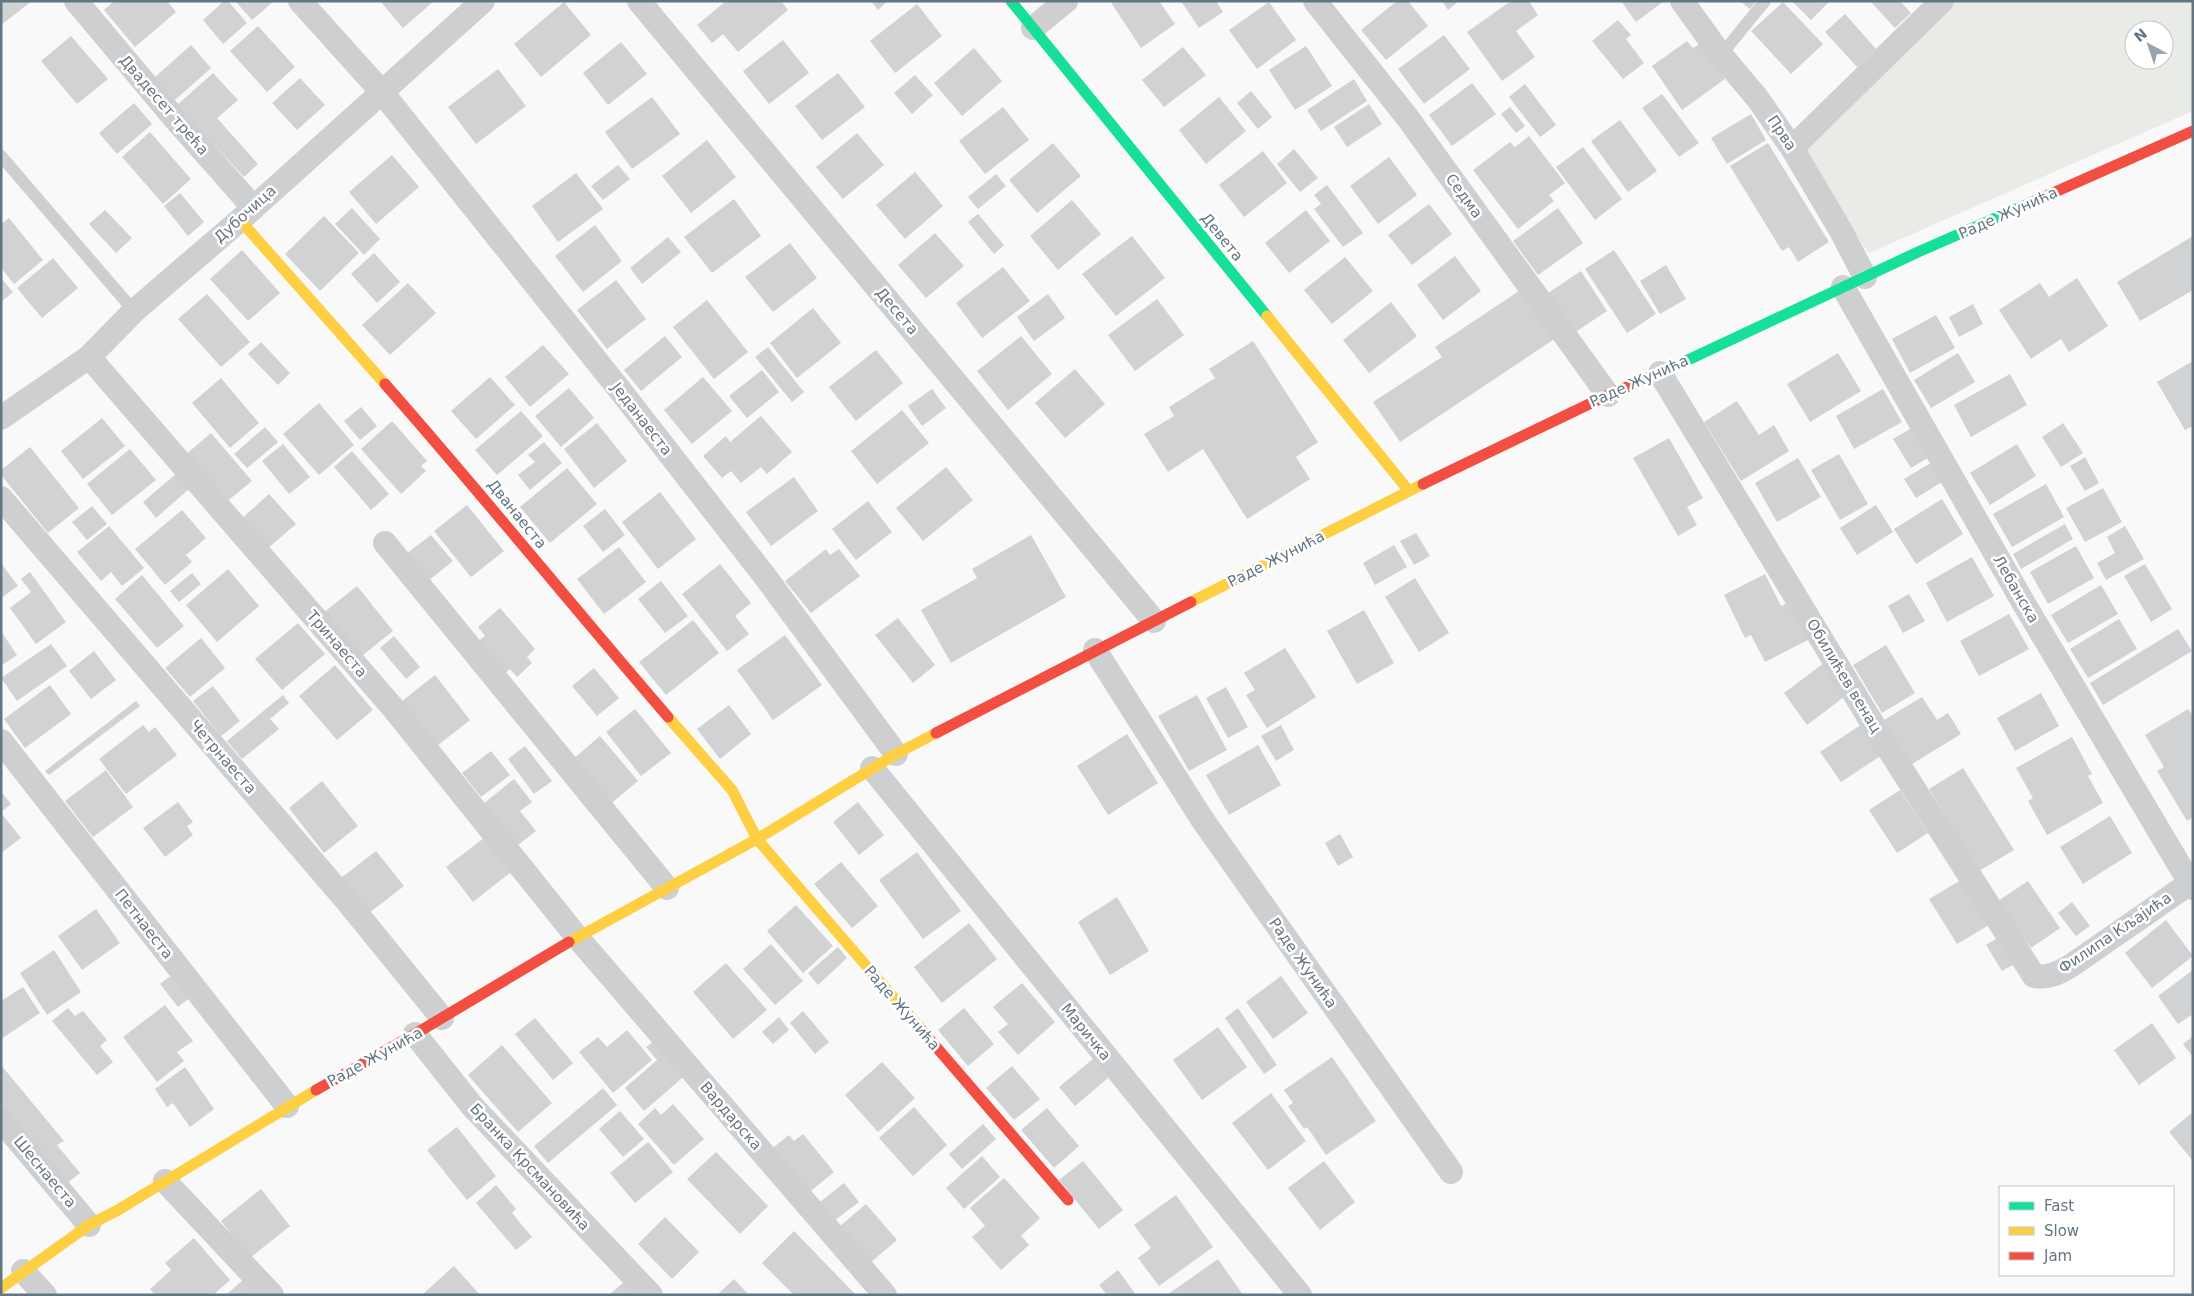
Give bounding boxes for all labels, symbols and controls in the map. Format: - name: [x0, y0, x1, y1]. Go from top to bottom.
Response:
- north arrow: [2124, 20, 2174, 70]
- text: N: [2131, 25, 2150, 45]
- street label: Двадесет трећа: [116, 51, 212, 159]
- street label: Прва: [1764, 112, 1800, 154]
- street label: Седма: [1442, 170, 1486, 222]
- street label: Дубочица: [210, 182, 280, 246]
- street label: Раде Жунића: [1956, 183, 2060, 243]
- street label: Девета: [1197, 209, 1247, 265]
- street label: Десета: [872, 284, 922, 338]
- street label: Раде Жунића: [1587, 351, 1691, 411]
- street label: Једанаеста: [607, 378, 676, 459]
- street label: Дванаеста: [484, 476, 550, 552]
- street label: Раде Жунића: [1225, 527, 1327, 591]
- street label: Лебанска: [1989, 552, 2043, 626]
- street label: Тринаеста: [302, 606, 371, 681]
- street label: Обилићев венац: [1803, 616, 1885, 736]
- street label: Четрнаеста: [186, 716, 260, 798]
- street label: Петнаеста: [111, 885, 177, 963]
- street label: Филипа Кљајића: [2055, 889, 2175, 977]
- street label: Раде Жунића: [1265, 914, 1341, 1012]
- street label: Раде Жунића: [860, 962, 944, 1054]
- street label: Маричка: [1057, 1000, 1115, 1064]
- street label: Раде Жунића: [324, 1023, 426, 1091]
- street label: Вардарска: [696, 1078, 766, 1154]
- street label: Бранка Крсмановића: [466, 1100, 594, 1234]
- street label: Шеснаеста: [10, 1133, 80, 1211]
- legend: [1999, 1186, 2174, 1276]
- text: Fast: [2044, 1197, 2074, 1215]
- text: Slow: [2044, 1222, 2079, 1240]
- text: Jam: [2043, 1247, 2072, 1265]

